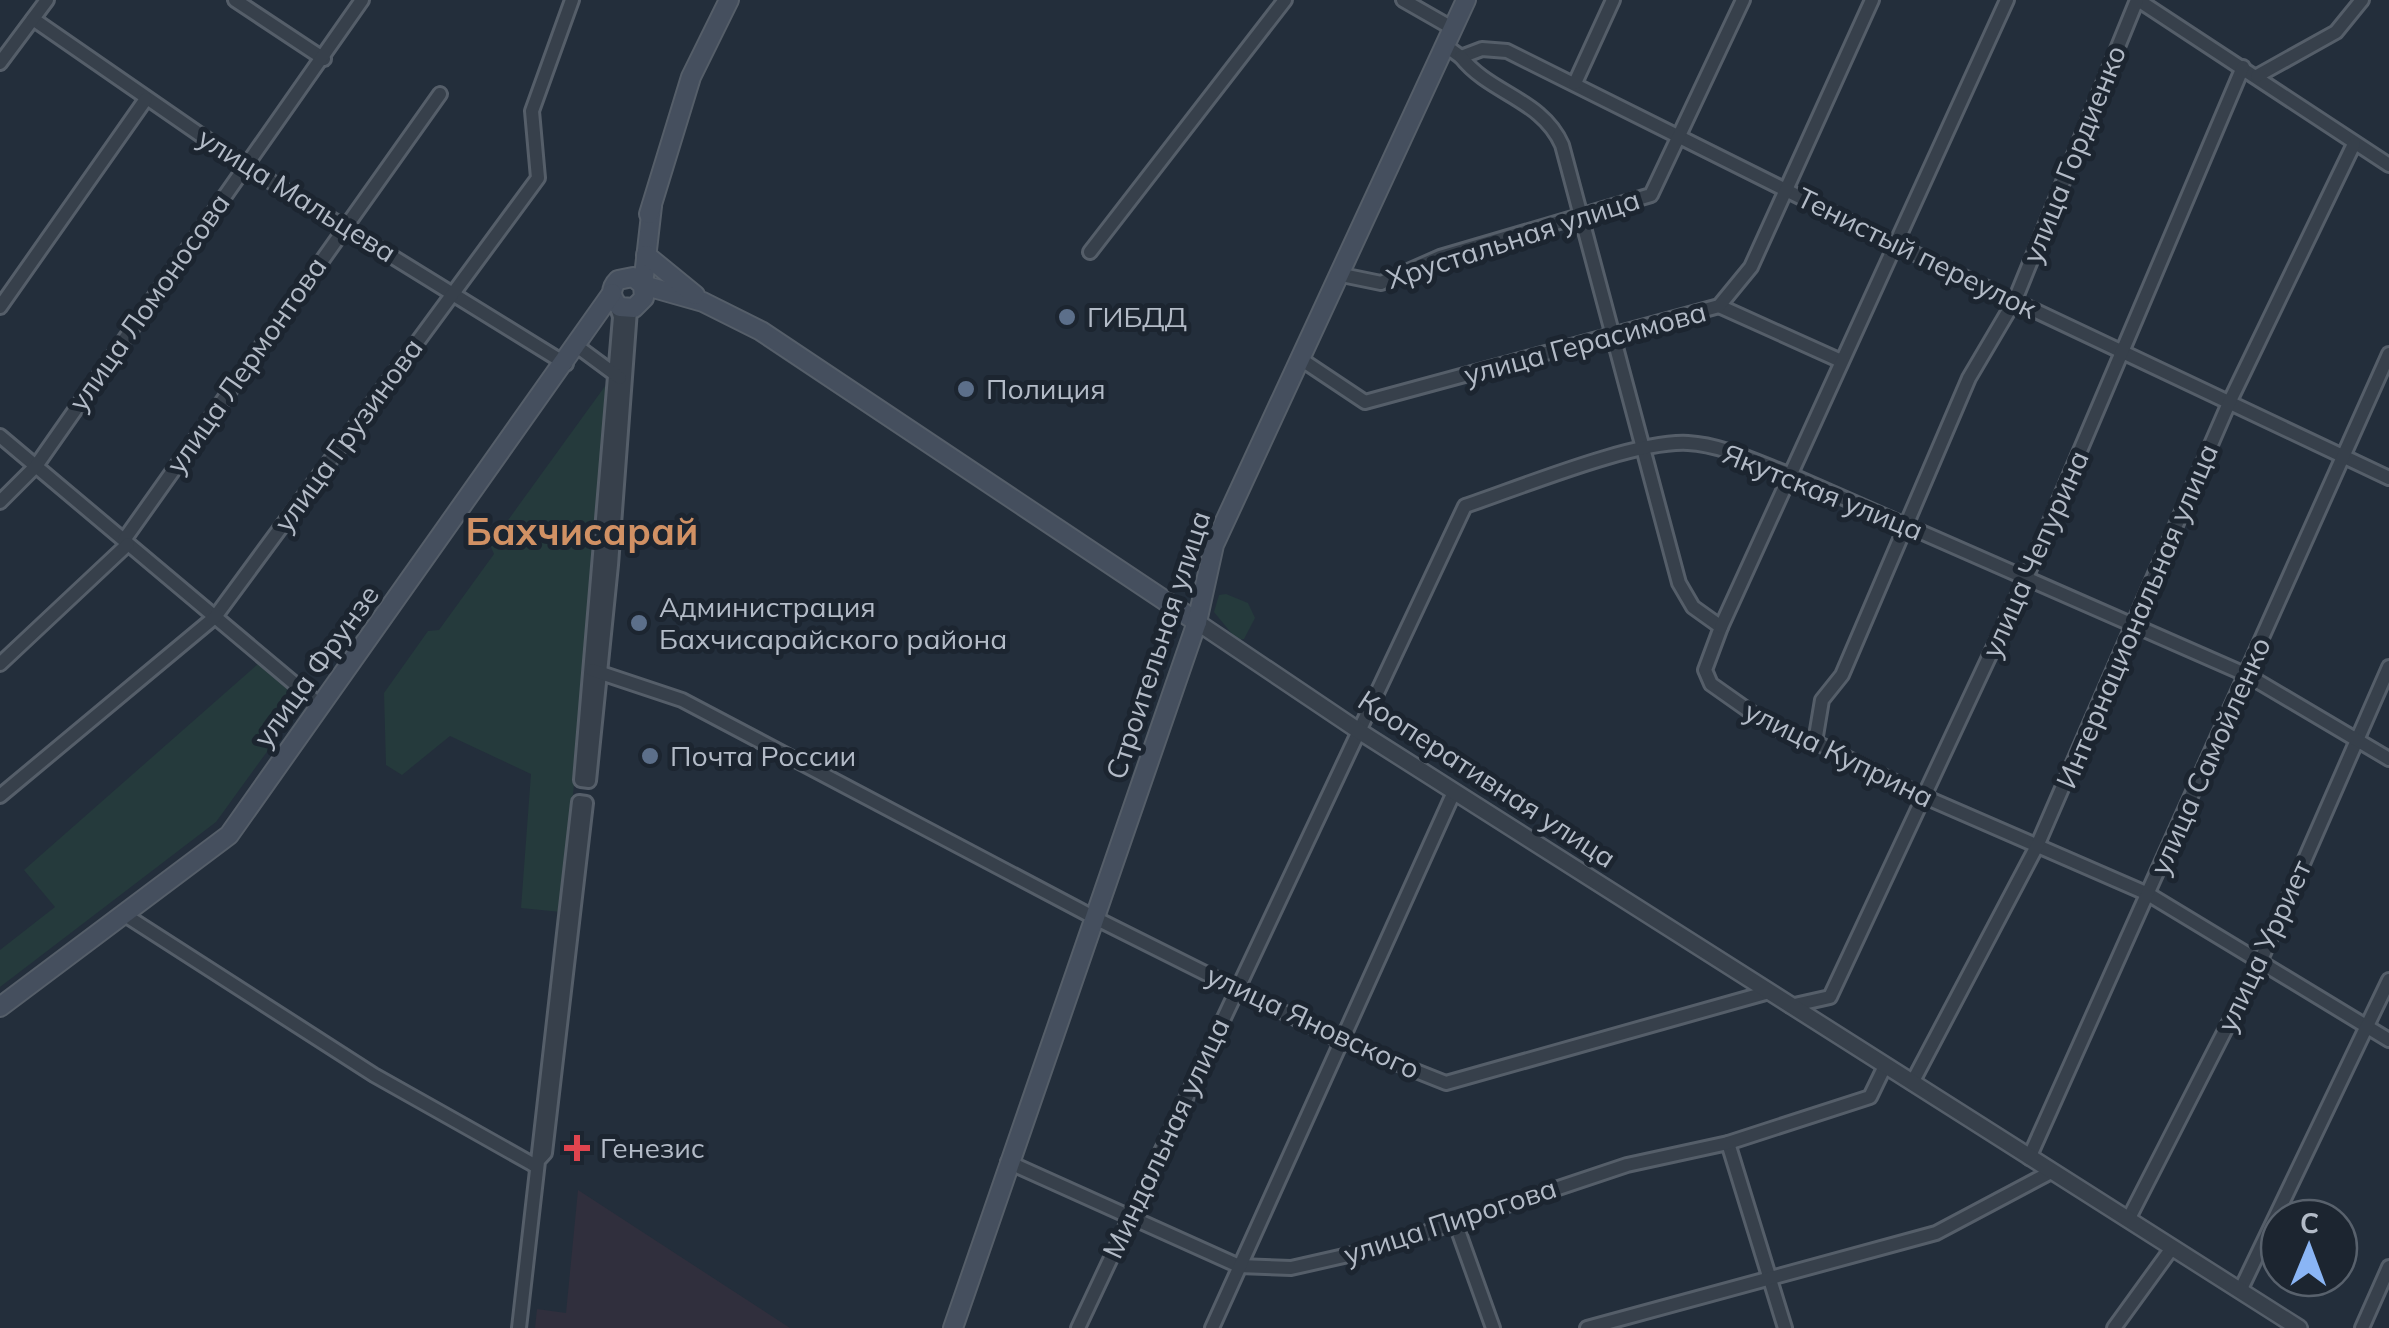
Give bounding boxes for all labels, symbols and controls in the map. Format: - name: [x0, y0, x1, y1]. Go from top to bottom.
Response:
- street label: улица Гордиенко: [2014, 40, 2133, 268]
- street label: улица Мальцева: [192, 120, 403, 270]
- street label: Тенистый переулок: [1792, 179, 2043, 326]
- street label: Хрустальная улица: [1382, 181, 1644, 296]
- street label: улица Ломоносова: [60, 186, 237, 417]
- street label: улица Лермонтова: [158, 250, 333, 480]
- street label: улица Герасимова: [1460, 293, 1710, 392]
- place label: ГИБДД: [1087, 299, 1187, 334]
- marker: ГИБДД: [1056, 306, 1078, 328]
- street label: улица Грузинова: [266, 331, 430, 538]
- place label: Полиция: [986, 371, 1106, 406]
- marker: Полиция: [955, 378, 977, 400]
- street label: Якутская улица: [1718, 435, 1928, 548]
- street label: Интернациональная улица: [2048, 438, 2225, 793]
- street label: улица Чепурина: [1973, 445, 2096, 663]
- street label: Строительная улица: [1098, 506, 1217, 783]
- district label: Бахчисарай: [466, 507, 698, 555]
- street label: улица Фрунзе: [245, 578, 386, 754]
- place label: Администрация Бахчисарайского района: [659, 589, 1007, 656]
- marker: Администрация Бахчисарайского района: [628, 612, 650, 634]
- street label: улица Самойленко: [2141, 631, 2278, 880]
- street label: Кооперативная улица: [1352, 682, 1623, 875]
- street label: улица Куприна: [1739, 693, 1939, 814]
- place label: Почта России: [670, 738, 856, 773]
- marker: Почта России: [639, 745, 661, 767]
- street label: улица Урриет: [2209, 854, 2319, 1037]
- street label: улица Яновского: [1201, 957, 1425, 1086]
- street label: Миндальная улица: [1094, 1012, 1237, 1264]
- place label: Генезис: [600, 1130, 705, 1165]
- marker: Генезис: [564, 1135, 590, 1161]
- street label: улица Пирогова: [1339, 1170, 1561, 1271]
- north arrow: [2259, 1198, 2359, 1298]
- text: С: [2300, 1205, 2319, 1240]

